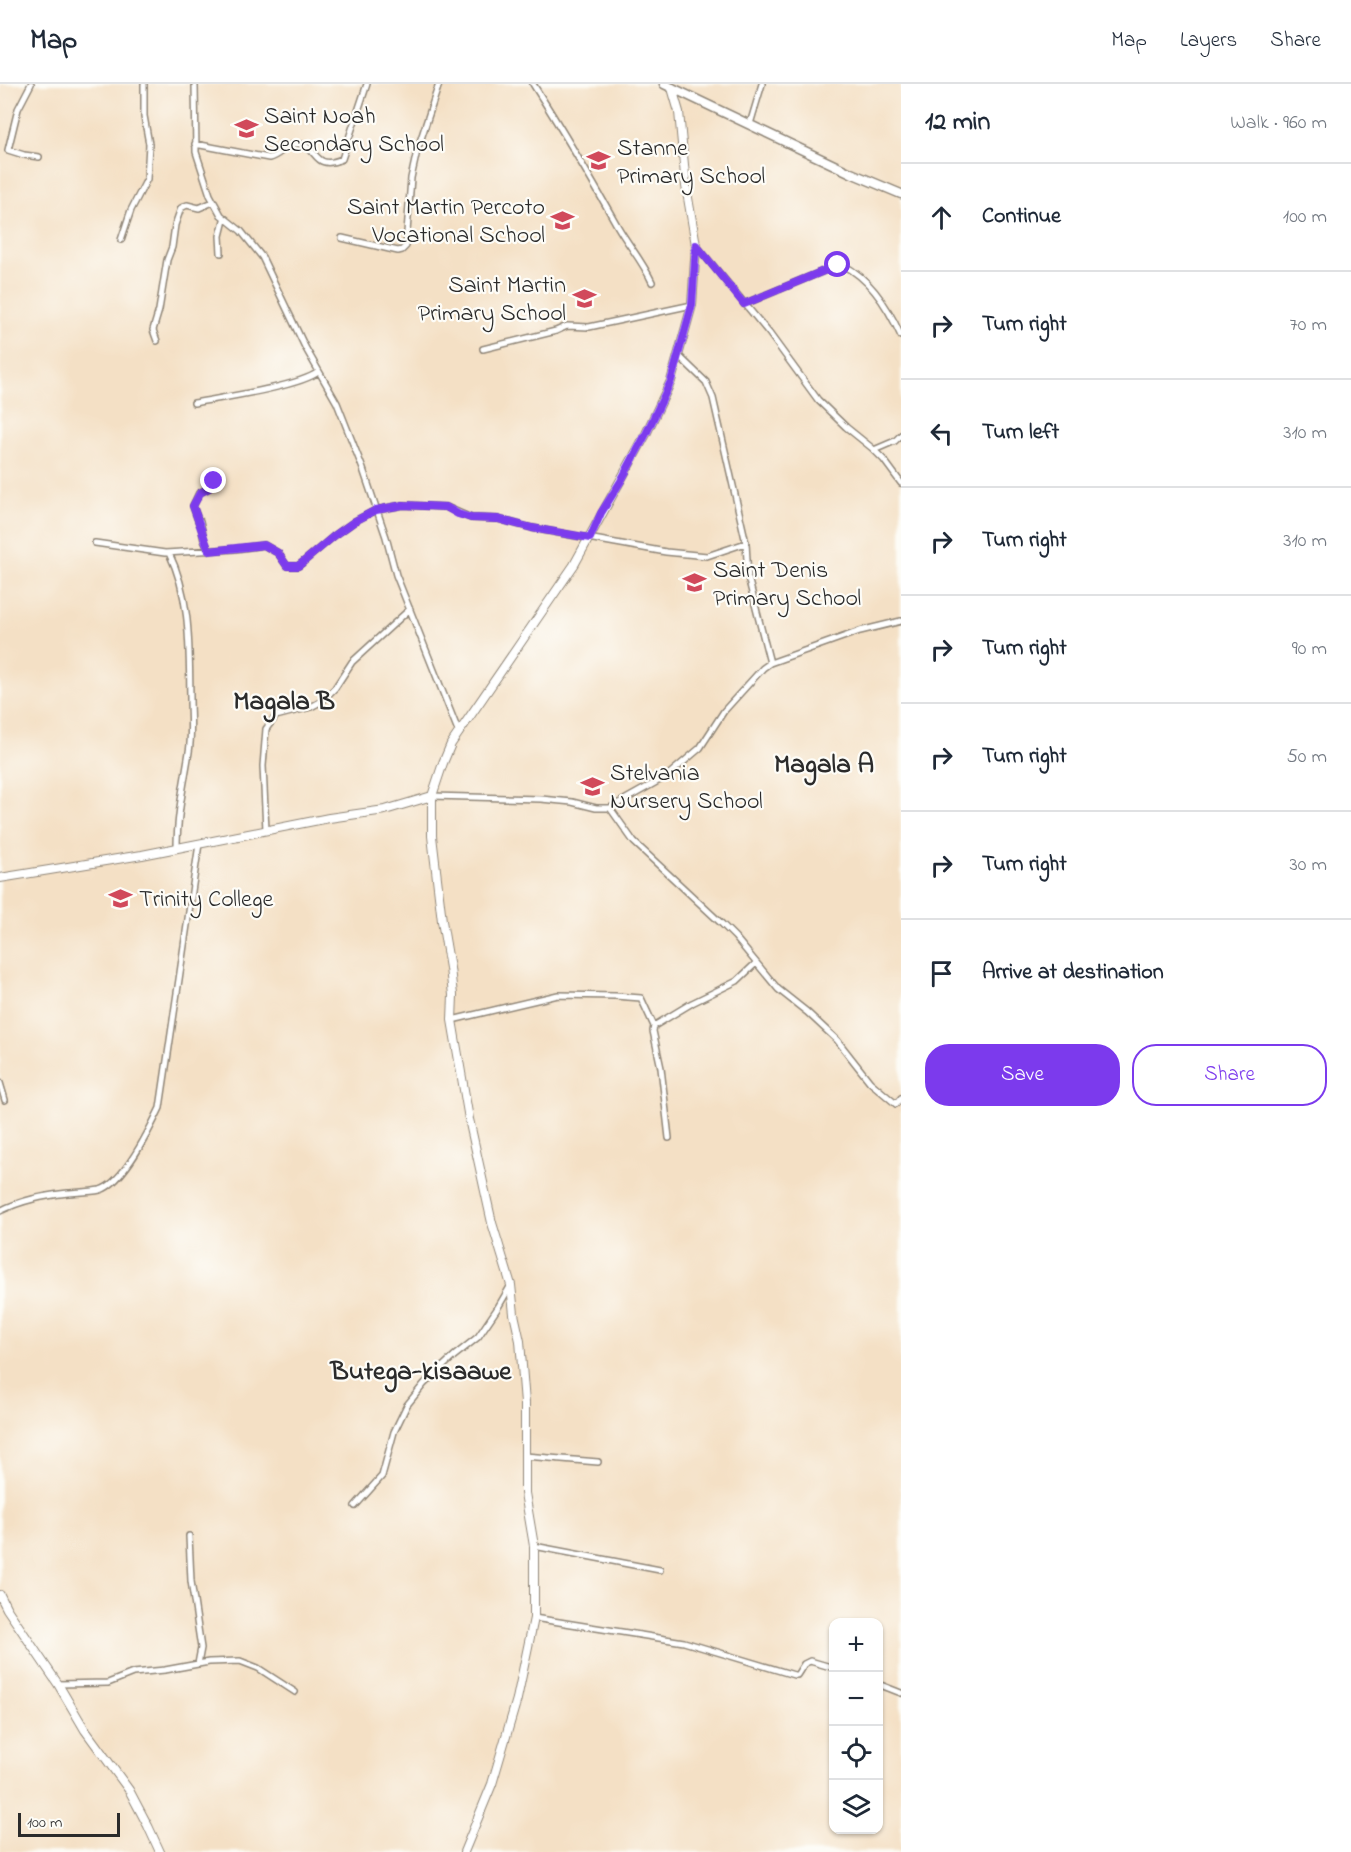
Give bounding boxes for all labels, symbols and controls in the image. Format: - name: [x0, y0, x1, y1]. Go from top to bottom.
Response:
- text: Map: [30, 21, 77, 62]
- text: Map: [1111, 26, 1147, 56]
- text: Layers: [1180, 26, 1237, 56]
- text: Share: [1270, 26, 1321, 56]
- place label: Saint Noah Secondary School: [264, 100, 444, 164]
- text: 12 min: [925, 104, 990, 142]
- text: Walk · 960 m: [1230, 109, 1327, 138]
- school or university icon: Saint Noah Secondary School: [233, 116, 259, 142]
- place label: Stanne Primary School: [617, 132, 765, 196]
- school or university icon: Stanne Primary School: [586, 148, 612, 174]
- place label: Saint Martin Percoto Vocational School: [347, 191, 545, 254]
- icon: ahead: [925, 201, 958, 234]
- text: Continue: [982, 201, 1061, 233]
- text: 100 m: [1283, 203, 1327, 232]
- school or university icon: Saint Martin Percoto Vocational School: [550, 207, 576, 233]
- route start: [824, 251, 850, 277]
- place label: Saint Martin Primary School: [418, 269, 566, 333]
- school or university icon: Saint Martin Primary School: [571, 285, 597, 311]
- icon: right: [925, 309, 958, 342]
- text: Turn right: [982, 309, 1067, 341]
- text: 70 m: [1290, 311, 1327, 340]
- icon: left: [925, 417, 958, 450]
- text: Turn left: [982, 417, 1059, 449]
- text: 310 m: [1283, 419, 1327, 448]
- route end: [200, 467, 226, 493]
- icon: right: [925, 525, 958, 558]
- text: Turn right: [982, 525, 1067, 557]
- text: 310 m: [1283, 527, 1327, 556]
- place label: Saint Denis Primary School: [713, 554, 861, 618]
- school or university icon: Saint Denis Primary School: [682, 570, 708, 596]
- icon: right: [925, 633, 958, 666]
- text: Turn right: [982, 633, 1067, 665]
- text: 90 m: [1292, 635, 1327, 664]
- district label: Magala B: [233, 683, 335, 723]
- icon: right: [925, 741, 958, 774]
- text: Turn right: [982, 741, 1067, 773]
- text: 50 m: [1286, 743, 1327, 772]
- district label: Magala A: [774, 746, 874, 786]
- place label: Stelvania Nursery School: [610, 757, 763, 821]
- school or university icon: Stelvania Nursery School: [579, 773, 605, 799]
- icon: right: [925, 849, 958, 882]
- text: Turn right: [982, 849, 1067, 881]
- text: 30 m: [1290, 851, 1327, 880]
- place label: Trinity College: [139, 883, 274, 919]
- school or university icon: Trinity College: [108, 885, 134, 911]
- icon: arrive: [925, 957, 958, 990]
- text: Arrive at destination: [982, 957, 1164, 989]
- button: Save: [925, 1044, 1120, 1106]
- button: Share: [1132, 1044, 1327, 1106]
- district label: Butega-kisaawe: [329, 1353, 512, 1393]
- map controls: [829, 1618, 883, 1834]
- button: +: [829, 1618, 883, 1672]
- button: −: [829, 1672, 883, 1726]
- button: locate: [829, 1726, 883, 1780]
- button: layers: [829, 1780, 883, 1834]
- scale bar: [18, 1810, 120, 1838]
- text: 100 m: [27, 1811, 62, 1835]

